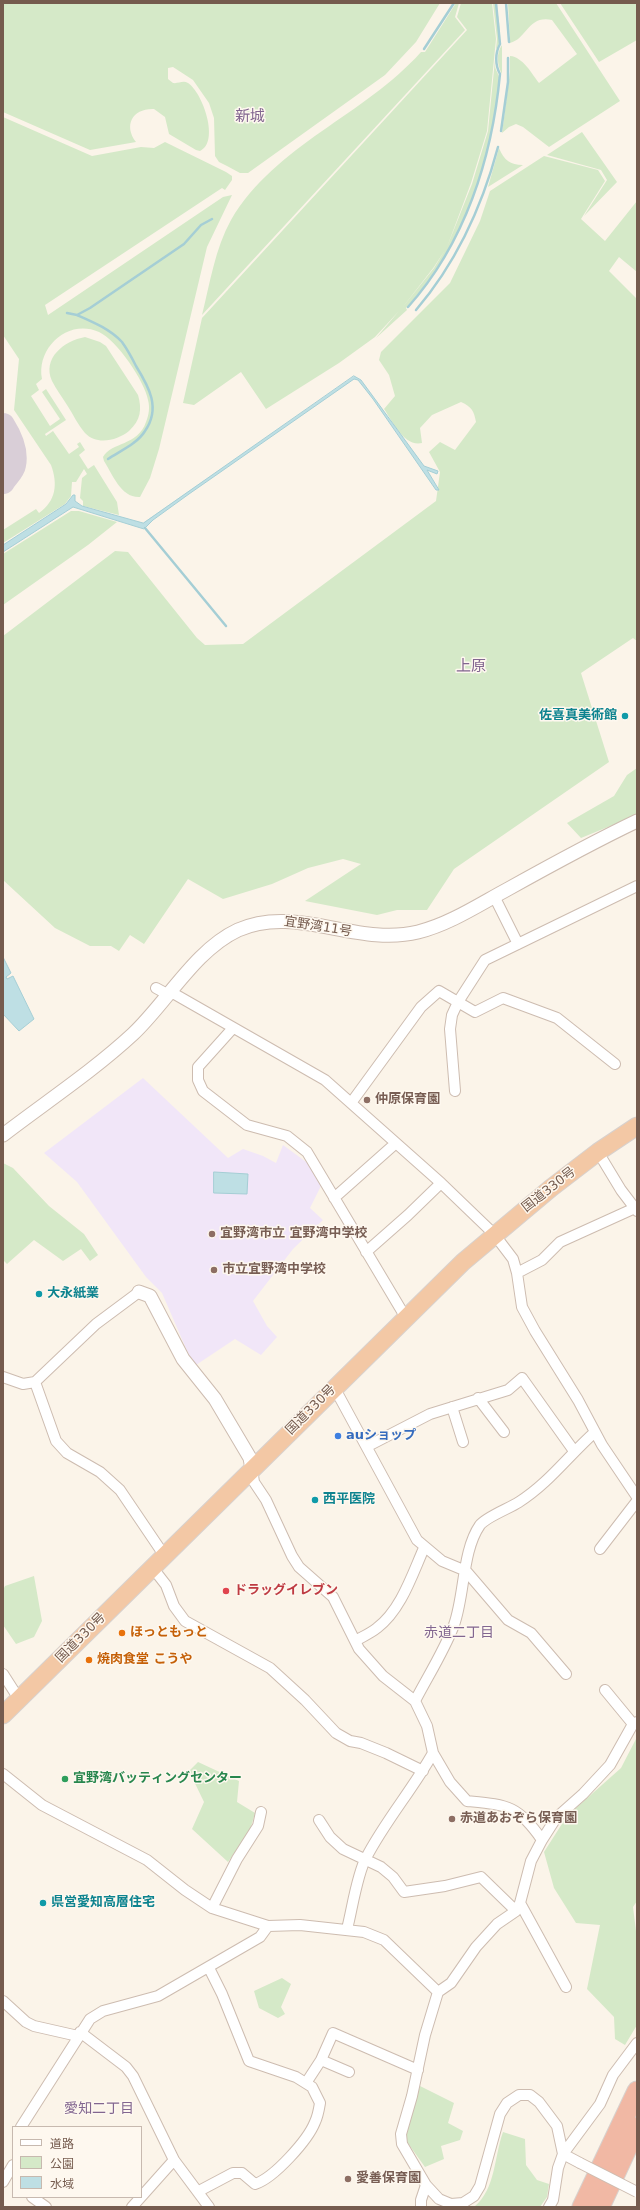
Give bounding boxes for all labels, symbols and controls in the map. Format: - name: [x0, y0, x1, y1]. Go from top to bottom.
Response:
- district label: 新城: [235, 108, 265, 126]
- district label: 上原: [456, 658, 486, 676]
- place label: 佐喜真美術館: [539, 708, 617, 724]
- marker: 佐喜真美術館: [620, 711, 630, 721]
- street label: 宜野湾11号: [283, 914, 353, 940]
- place label: 仲原保育園: [375, 1092, 440, 1108]
- marker: 仲原保育園: [362, 1095, 372, 1105]
- street label: 国道330号: [519, 1164, 579, 1216]
- place label: 宜野湾市立 宜野湾中学校: [220, 1226, 368, 1242]
- marker: 宜野湾市立 宜野湾中学校: [207, 1229, 217, 1239]
- place label: 市立宜野湾中学校: [222, 1262, 326, 1278]
- marker: 市立宜野湾中学校: [209, 1265, 219, 1275]
- place label: 大永紙業: [47, 1286, 99, 1302]
- marker: 大永紙業: [34, 1289, 44, 1299]
- street label: 国道330号: [283, 1382, 339, 1438]
- place label: auショップ: [346, 1428, 416, 1444]
- marker: auショップ: [333, 1431, 343, 1441]
- place label: 西平医院: [323, 1492, 375, 1508]
- marker: 西平医院: [310, 1495, 320, 1505]
- place label: ドラッグイレブン: [234, 1583, 338, 1599]
- marker: ドラッグイレブン: [221, 1586, 231, 1596]
- street label: 国道330号: [53, 1610, 109, 1666]
- place label: ほっともっと: [130, 1625, 208, 1641]
- district label: 赤道二丁目: [424, 1625, 494, 1641]
- marker: ほっともっと: [117, 1628, 127, 1638]
- place label: 焼肉食堂 こうや: [97, 1652, 193, 1668]
- marker: 焼肉食堂 こうや: [84, 1655, 94, 1665]
- place label: 宜野湾バッティングセンター: [73, 1771, 242, 1787]
- marker: 宜野湾バッティングセンター: [60, 1774, 70, 1784]
- place label: 赤道あおぞら保育園: [460, 1811, 577, 1827]
- marker: 赤道あおぞら保育園: [447, 1814, 457, 1824]
- place label: 県営愛知高層住宅: [51, 1895, 155, 1911]
- marker: 県営愛知高層住宅: [38, 1898, 48, 1908]
- district label: 愛知二丁目: [64, 2101, 134, 2117]
- legend: [12, 2126, 142, 2198]
- text: 道路: [50, 2137, 74, 2151]
- text: 公園: [50, 2157, 74, 2171]
- place label: 愛善保育園: [356, 2171, 421, 2187]
- marker: 愛善保育園: [343, 2174, 353, 2184]
- text: 水域: [50, 2177, 74, 2191]

